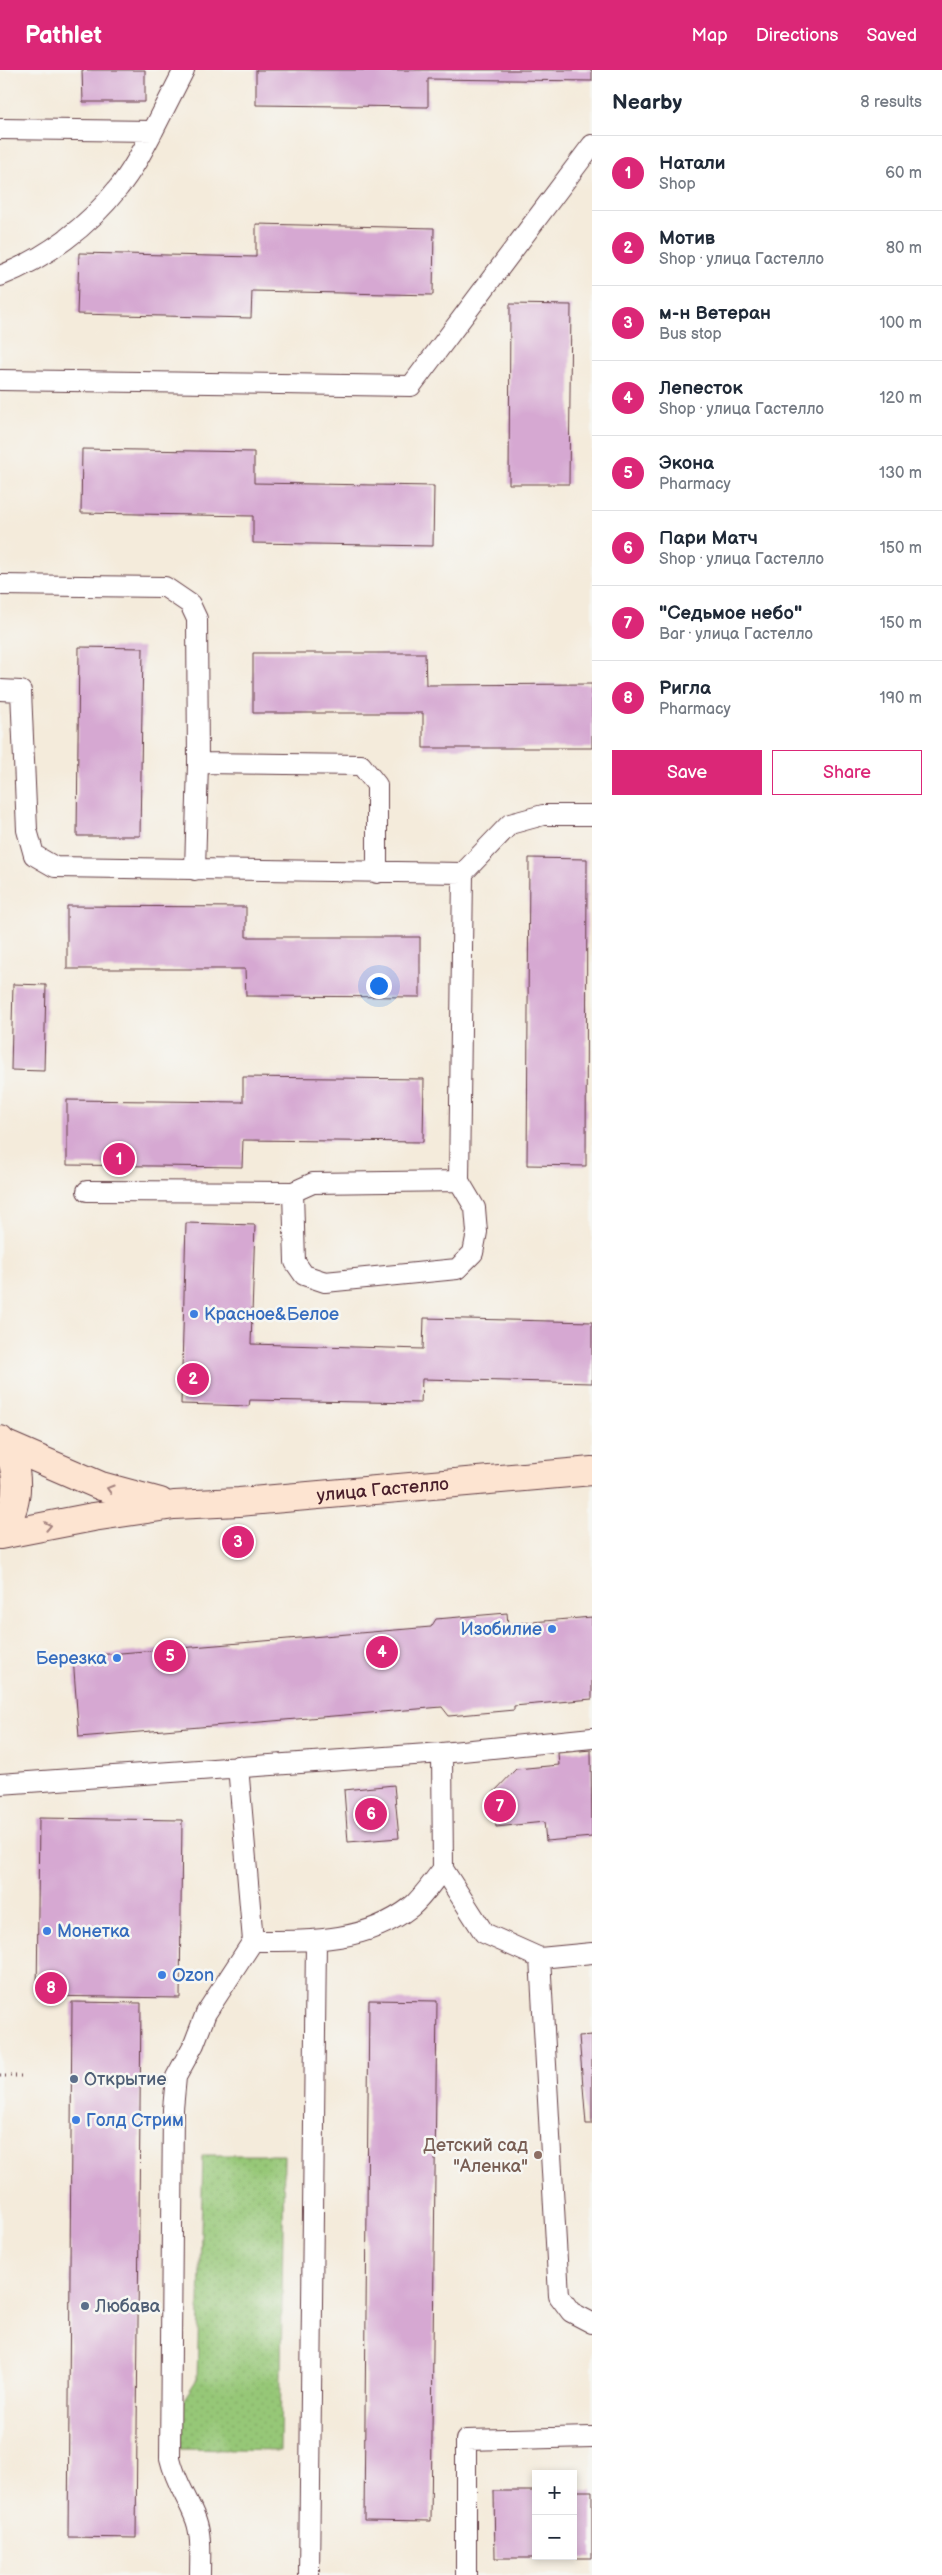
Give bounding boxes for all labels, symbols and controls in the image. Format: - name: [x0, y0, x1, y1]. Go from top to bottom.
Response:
- text: Pathlet: [25, 21, 102, 50]
- text: Map: [692, 25, 728, 46]
- text: Directions: [756, 25, 838, 46]
- text: Saved: [866, 25, 917, 46]
- text: Nearby: [612, 90, 682, 115]
- text: 8 results: [860, 93, 922, 112]
- text: Натали: [659, 152, 725, 175]
- text: 1: [625, 164, 631, 183]
- text: 60 m: [885, 164, 922, 183]
- text: Shop: [659, 175, 696, 194]
- text: Мотив: [659, 227, 715, 250]
- text: 2: [623, 239, 633, 258]
- text: 80 m: [886, 239, 922, 258]
- text: Shop · улица Гастелло: [659, 250, 824, 269]
- text: м-н Ветеран: [659, 302, 771, 325]
- text: 3: [623, 314, 633, 333]
- text: 100 m: [879, 314, 922, 333]
- text: Bus stop: [659, 325, 722, 344]
- text: Лепесток: [659, 377, 743, 400]
- text: 4: [623, 389, 633, 408]
- text: 120 m: [879, 389, 922, 408]
- text: Shop · улица Гастелло: [659, 400, 824, 419]
- text: Экона: [659, 452, 714, 475]
- text: 5: [623, 464, 633, 483]
- text: 130 m: [879, 464, 922, 483]
- text: Pharmacy: [659, 475, 731, 494]
- text: Пари Матч: [659, 527, 758, 550]
- text: 6: [623, 539, 633, 558]
- text: 150 m: [880, 539, 922, 558]
- text: Shop · улица Гастелло: [659, 550, 824, 569]
- text: "Седьмое небо": [659, 602, 802, 625]
- text: 7: [624, 614, 632, 633]
- text: 150 m: [880, 614, 922, 633]
- text: Bar · улица Гастелло: [659, 625, 813, 644]
- text: Ригла: [659, 677, 711, 700]
- text: 8: [623, 689, 633, 708]
- text: 190 m: [880, 689, 922, 708]
- text: Pharmacy: [659, 700, 731, 719]
- button: Save: [612, 750, 762, 795]
- button: Share: [772, 750, 922, 795]
- your location: [366, 973, 392, 999]
- pin: 1: [103, 1140, 135, 1178]
- place label: Красное&Белое: [204, 1304, 339, 1325]
- marker: Красное&Белое: [188, 1308, 200, 1320]
- pin: 2: [177, 1360, 209, 1398]
- street label: улица Гастелло: [316, 1473, 450, 1506]
- one-way arrow: [106, 1484, 114, 1494]
- one-way arrow: [43, 1521, 52, 1532]
- pin: 3: [222, 1523, 254, 1561]
- place label: Изобилие: [460, 1619, 542, 1640]
- marker: Изобилие: [546, 1623, 558, 1635]
- pin: 4: [366, 1633, 398, 1671]
- pin: 5: [154, 1637, 186, 1675]
- place label: Березка: [36, 1648, 107, 1669]
- marker: Березка: [111, 1652, 123, 1664]
- pin: 7: [484, 1787, 516, 1825]
- pin: 6: [355, 1795, 387, 1833]
- place label: Монетка: [57, 1921, 130, 1942]
- marker: Монетка: [41, 1925, 53, 1937]
- place label: Ozon: [172, 1965, 214, 1986]
- pin: 8: [35, 1969, 67, 2007]
- marker: Ozon: [156, 1969, 168, 1981]
- place label: Открытие: [84, 2069, 166, 2090]
- marker: Открытие: [68, 2073, 80, 2085]
- place label: Голд Стрим: [86, 2110, 184, 2131]
- marker: Голд Стрим: [70, 2114, 82, 2126]
- place label: Детский сад "Аленка": [423, 2135, 528, 2177]
- marker: Детский сад "Аленка": [532, 2149, 544, 2161]
- place label: Любава: [94, 2296, 161, 2317]
- marker: Любава: [79, 2300, 91, 2312]
- map controls: [532, 2470, 577, 2560]
- button: +: [532, 2470, 577, 2515]
- button: −: [532, 2515, 577, 2560]

